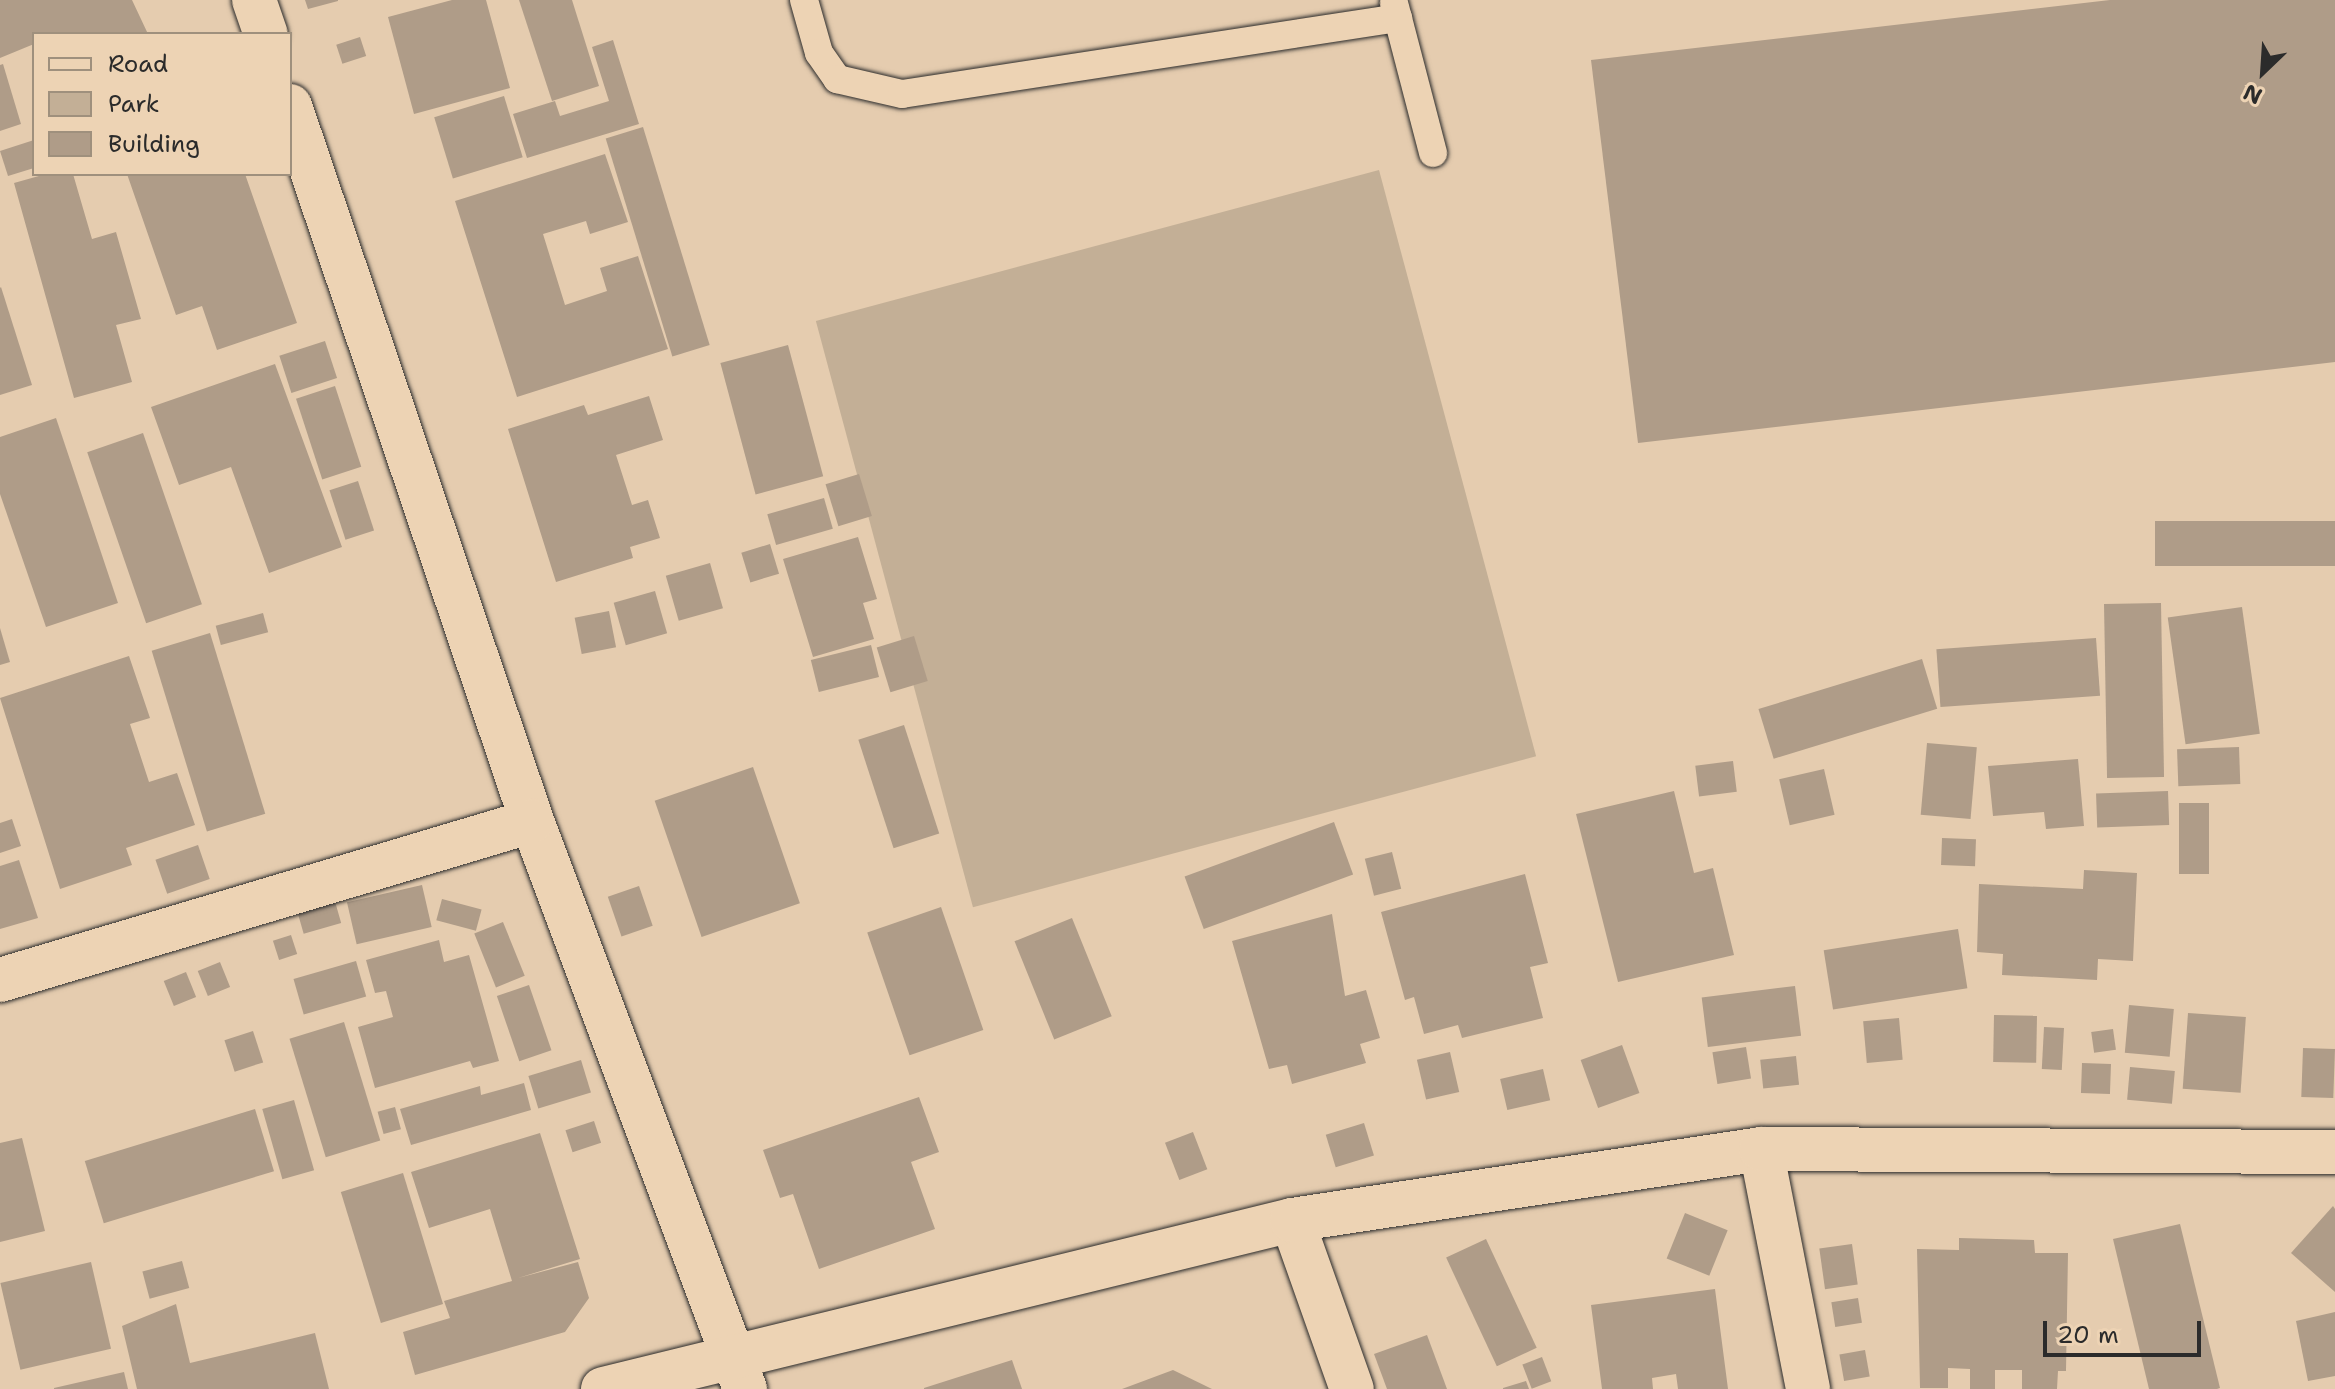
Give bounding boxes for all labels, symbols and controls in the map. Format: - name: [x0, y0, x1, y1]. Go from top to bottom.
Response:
- legend: [32, 32, 292, 176]
- north arrow: [2223, 32, 2303, 112]
- text: Road: [108, 48, 168, 80]
- text: N: [2239, 77, 2267, 111]
- text: Park: [108, 88, 160, 120]
- text: Building: [108, 128, 200, 160]
- scale bar: [2047, 1305, 2205, 1355]
- text: 20 m: [2057, 1319, 2119, 1351]

